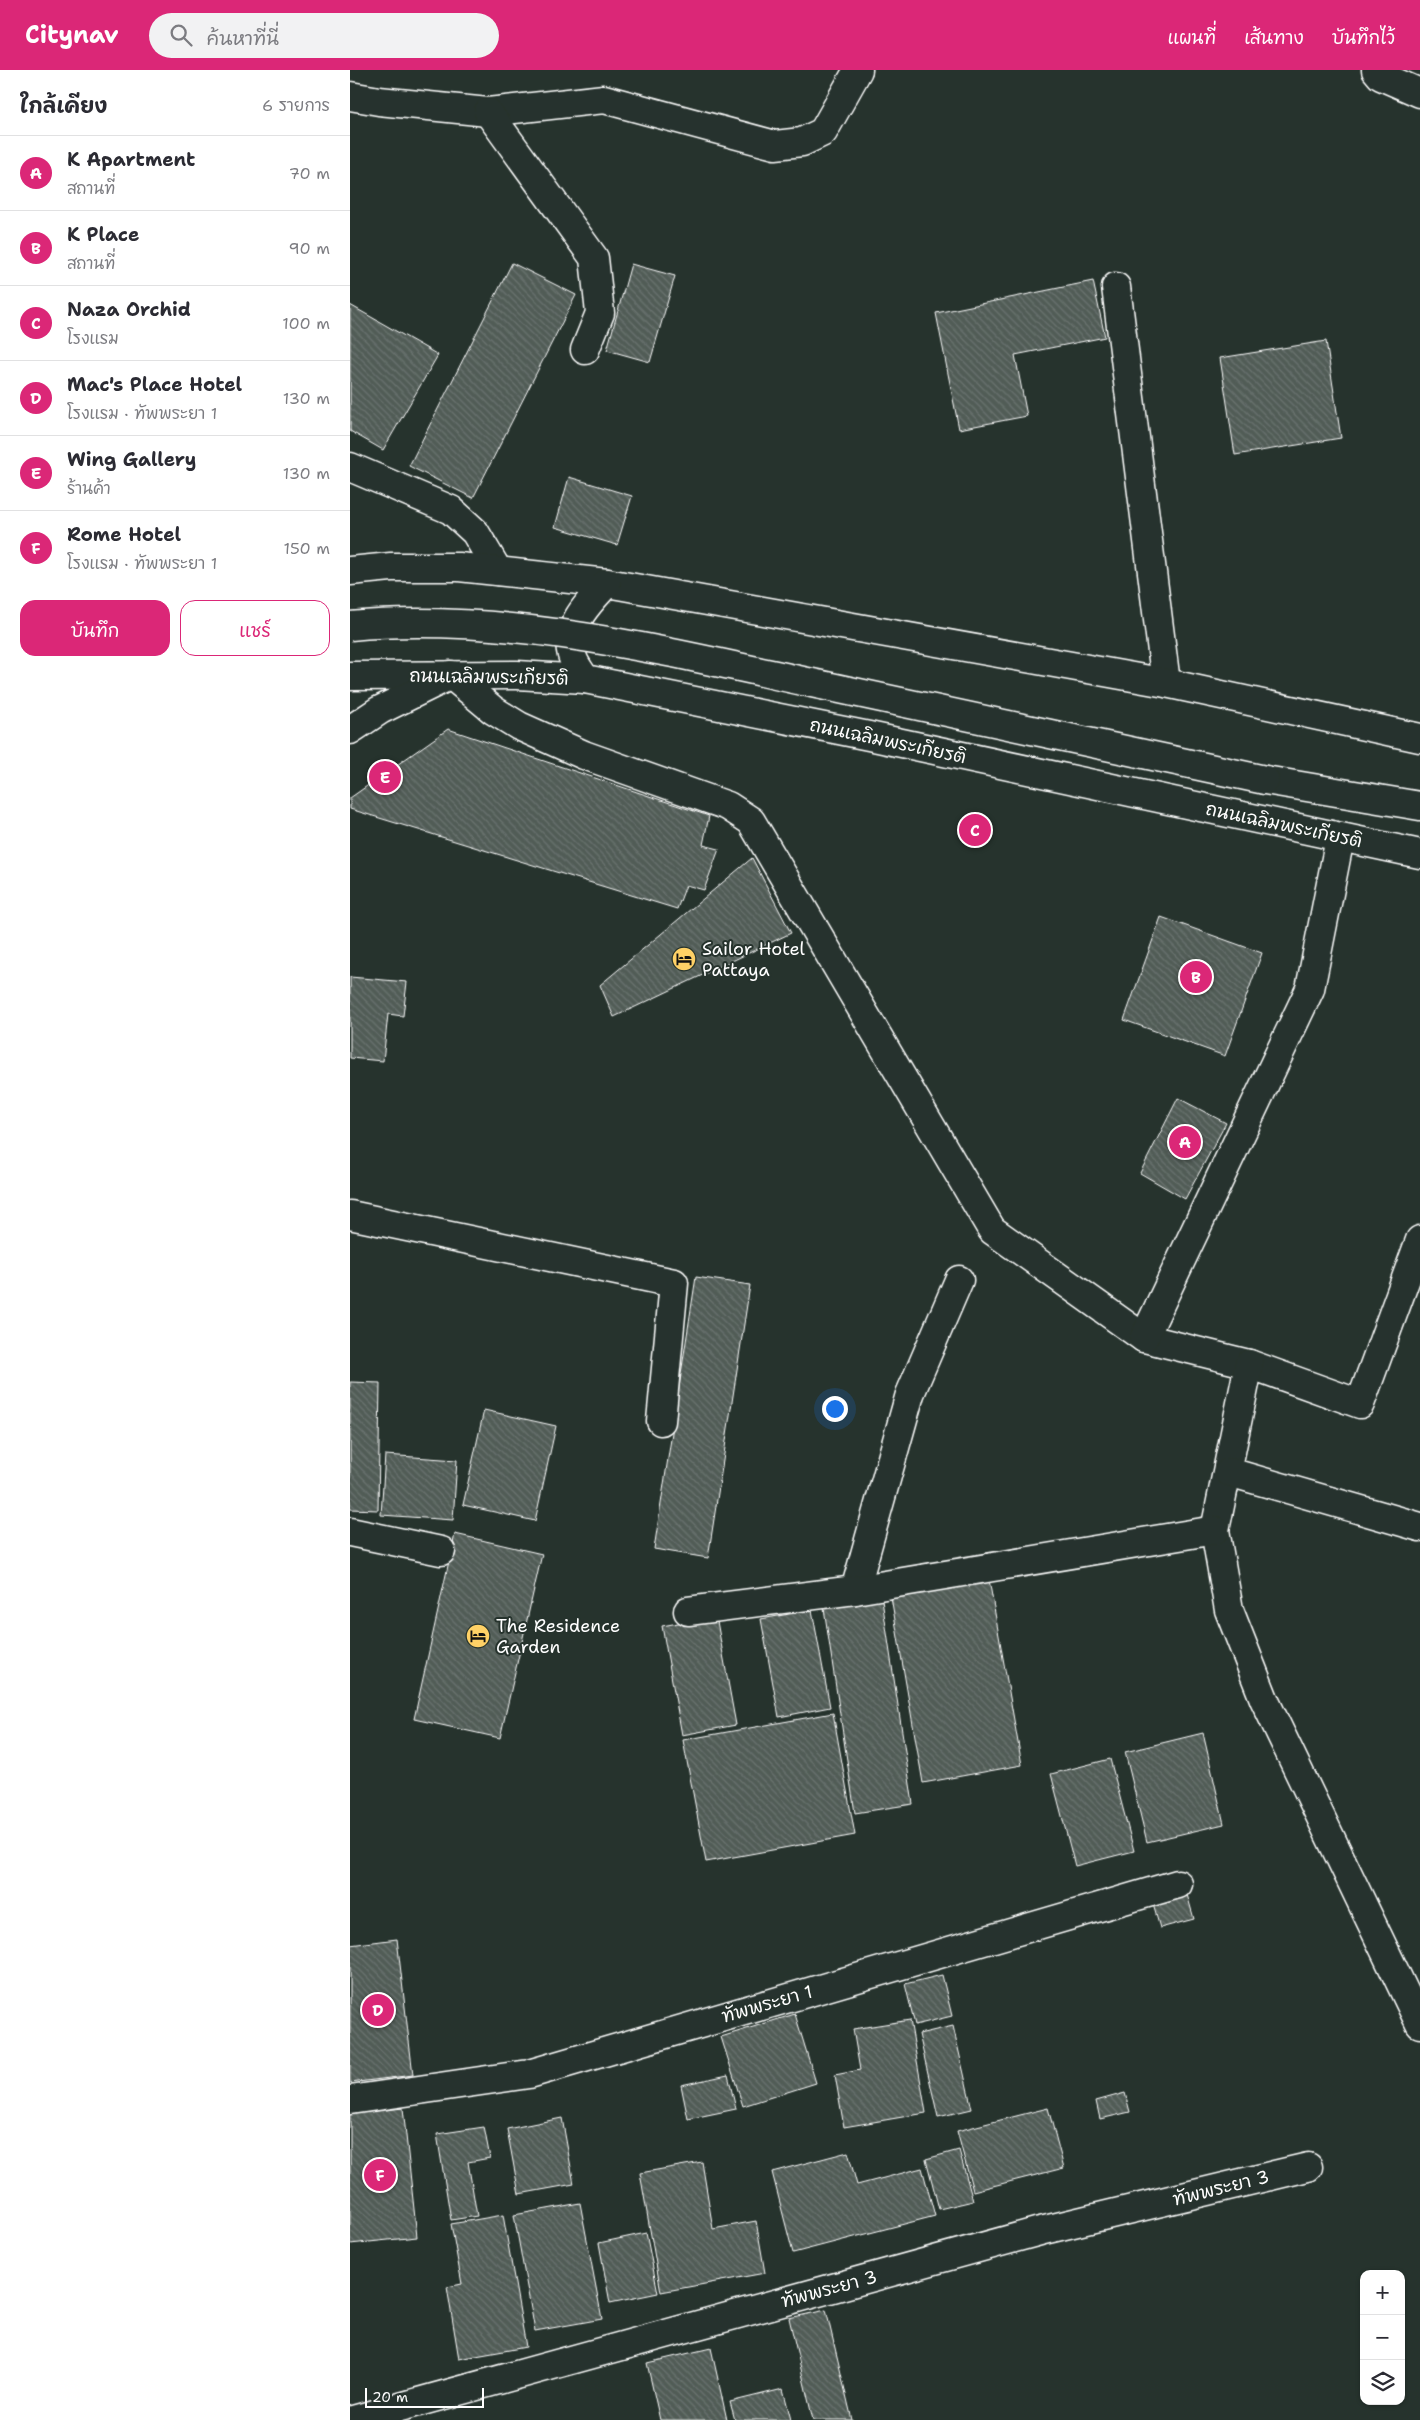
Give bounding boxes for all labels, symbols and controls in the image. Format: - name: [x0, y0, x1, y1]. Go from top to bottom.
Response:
- search box: [149, 13, 499, 58]
- text: Citynav: [25, 19, 119, 51]
- icon: search: [167, 21, 195, 49]
- text: ค้นหาที่นี่: [207, 26, 279, 51]
- text: แผนที่: [1168, 26, 1216, 50]
- text: เส้นทาง: [1244, 26, 1304, 50]
- text: บันทึกไว้: [1332, 26, 1395, 50]
- text: ใกล้เคียง: [20, 92, 107, 120]
- text: 6 รายการ: [262, 95, 330, 116]
- text: K Apartment: [67, 147, 195, 172]
- text: A: [30, 163, 42, 184]
- text: 70 m: [289, 163, 330, 184]
- text: สถานที่: [67, 178, 115, 199]
- text: K Place: [67, 222, 139, 247]
- text: B: [31, 238, 41, 259]
- text: 90 m: [289, 238, 330, 259]
- text: สถานที่: [67, 253, 115, 274]
- text: Naza Orchid: [67, 297, 191, 322]
- text: C: [31, 313, 41, 334]
- text: 100 m: [282, 313, 330, 334]
- text: โรงแรม: [67, 328, 119, 349]
- text: Mac's Place Hotel: [67, 372, 242, 397]
- text: D: [30, 388, 42, 409]
- text: 130 m: [283, 388, 330, 409]
- text: โรงแรม · ทัพพระยา 1: [67, 403, 217, 424]
- text: Wing Gallery: [67, 447, 196, 472]
- text: E: [31, 463, 41, 484]
- text: 130 m: [283, 463, 330, 484]
- text: ร้านค้า: [67, 478, 111, 499]
- text: Rome Hotel: [67, 522, 181, 547]
- text: F: [31, 538, 41, 559]
- text: 150 m: [283, 538, 330, 559]
- text: โรงแรม · ทัพพระยา 1: [67, 553, 217, 574]
- button: บันทึก: [20, 600, 170, 656]
- button: แชร์: [180, 600, 330, 656]
- street label: ถนนเฉลิมพระเกียรติ: [409, 664, 569, 690]
- street label: ถนนเฉลิมพระเกียรติ: [808, 713, 968, 769]
- pin: E: [369, 758, 401, 796]
- street label: ถนนเฉลิมพระเกียรติ: [1204, 797, 1364, 853]
- pin: C: [959, 811, 991, 849]
- place label: Sailor Hotel Pattaya: [702, 937, 806, 982]
- hotel icon: Sailor Hotel Pattaya: [671, 946, 697, 972]
- pin: B: [1180, 958, 1212, 996]
- pin: A: [1169, 1123, 1201, 1161]
- your location: [822, 1396, 848, 1422]
- place label: The Residence Garden: [496, 1614, 620, 1659]
- hotel icon: The Residence Garden: [465, 1623, 491, 1649]
- street label: ทัพพระยา 1: [719, 1980, 815, 2028]
- pin: D: [362, 1991, 394, 2029]
- pin: F: [364, 2156, 396, 2194]
- street label: ทัพพระยา 3: [1170, 2164, 1272, 2212]
- street label: ทัพพระยา 3: [778, 2265, 880, 2313]
- map controls: [1360, 2270, 1405, 2405]
- button: +: [1360, 2270, 1405, 2315]
- button: −: [1360, 2315, 1405, 2360]
- button: layers: [1360, 2360, 1405, 2405]
- scale bar: [365, 2385, 484, 2408]
- text: 20 m: [372, 2388, 408, 2406]

